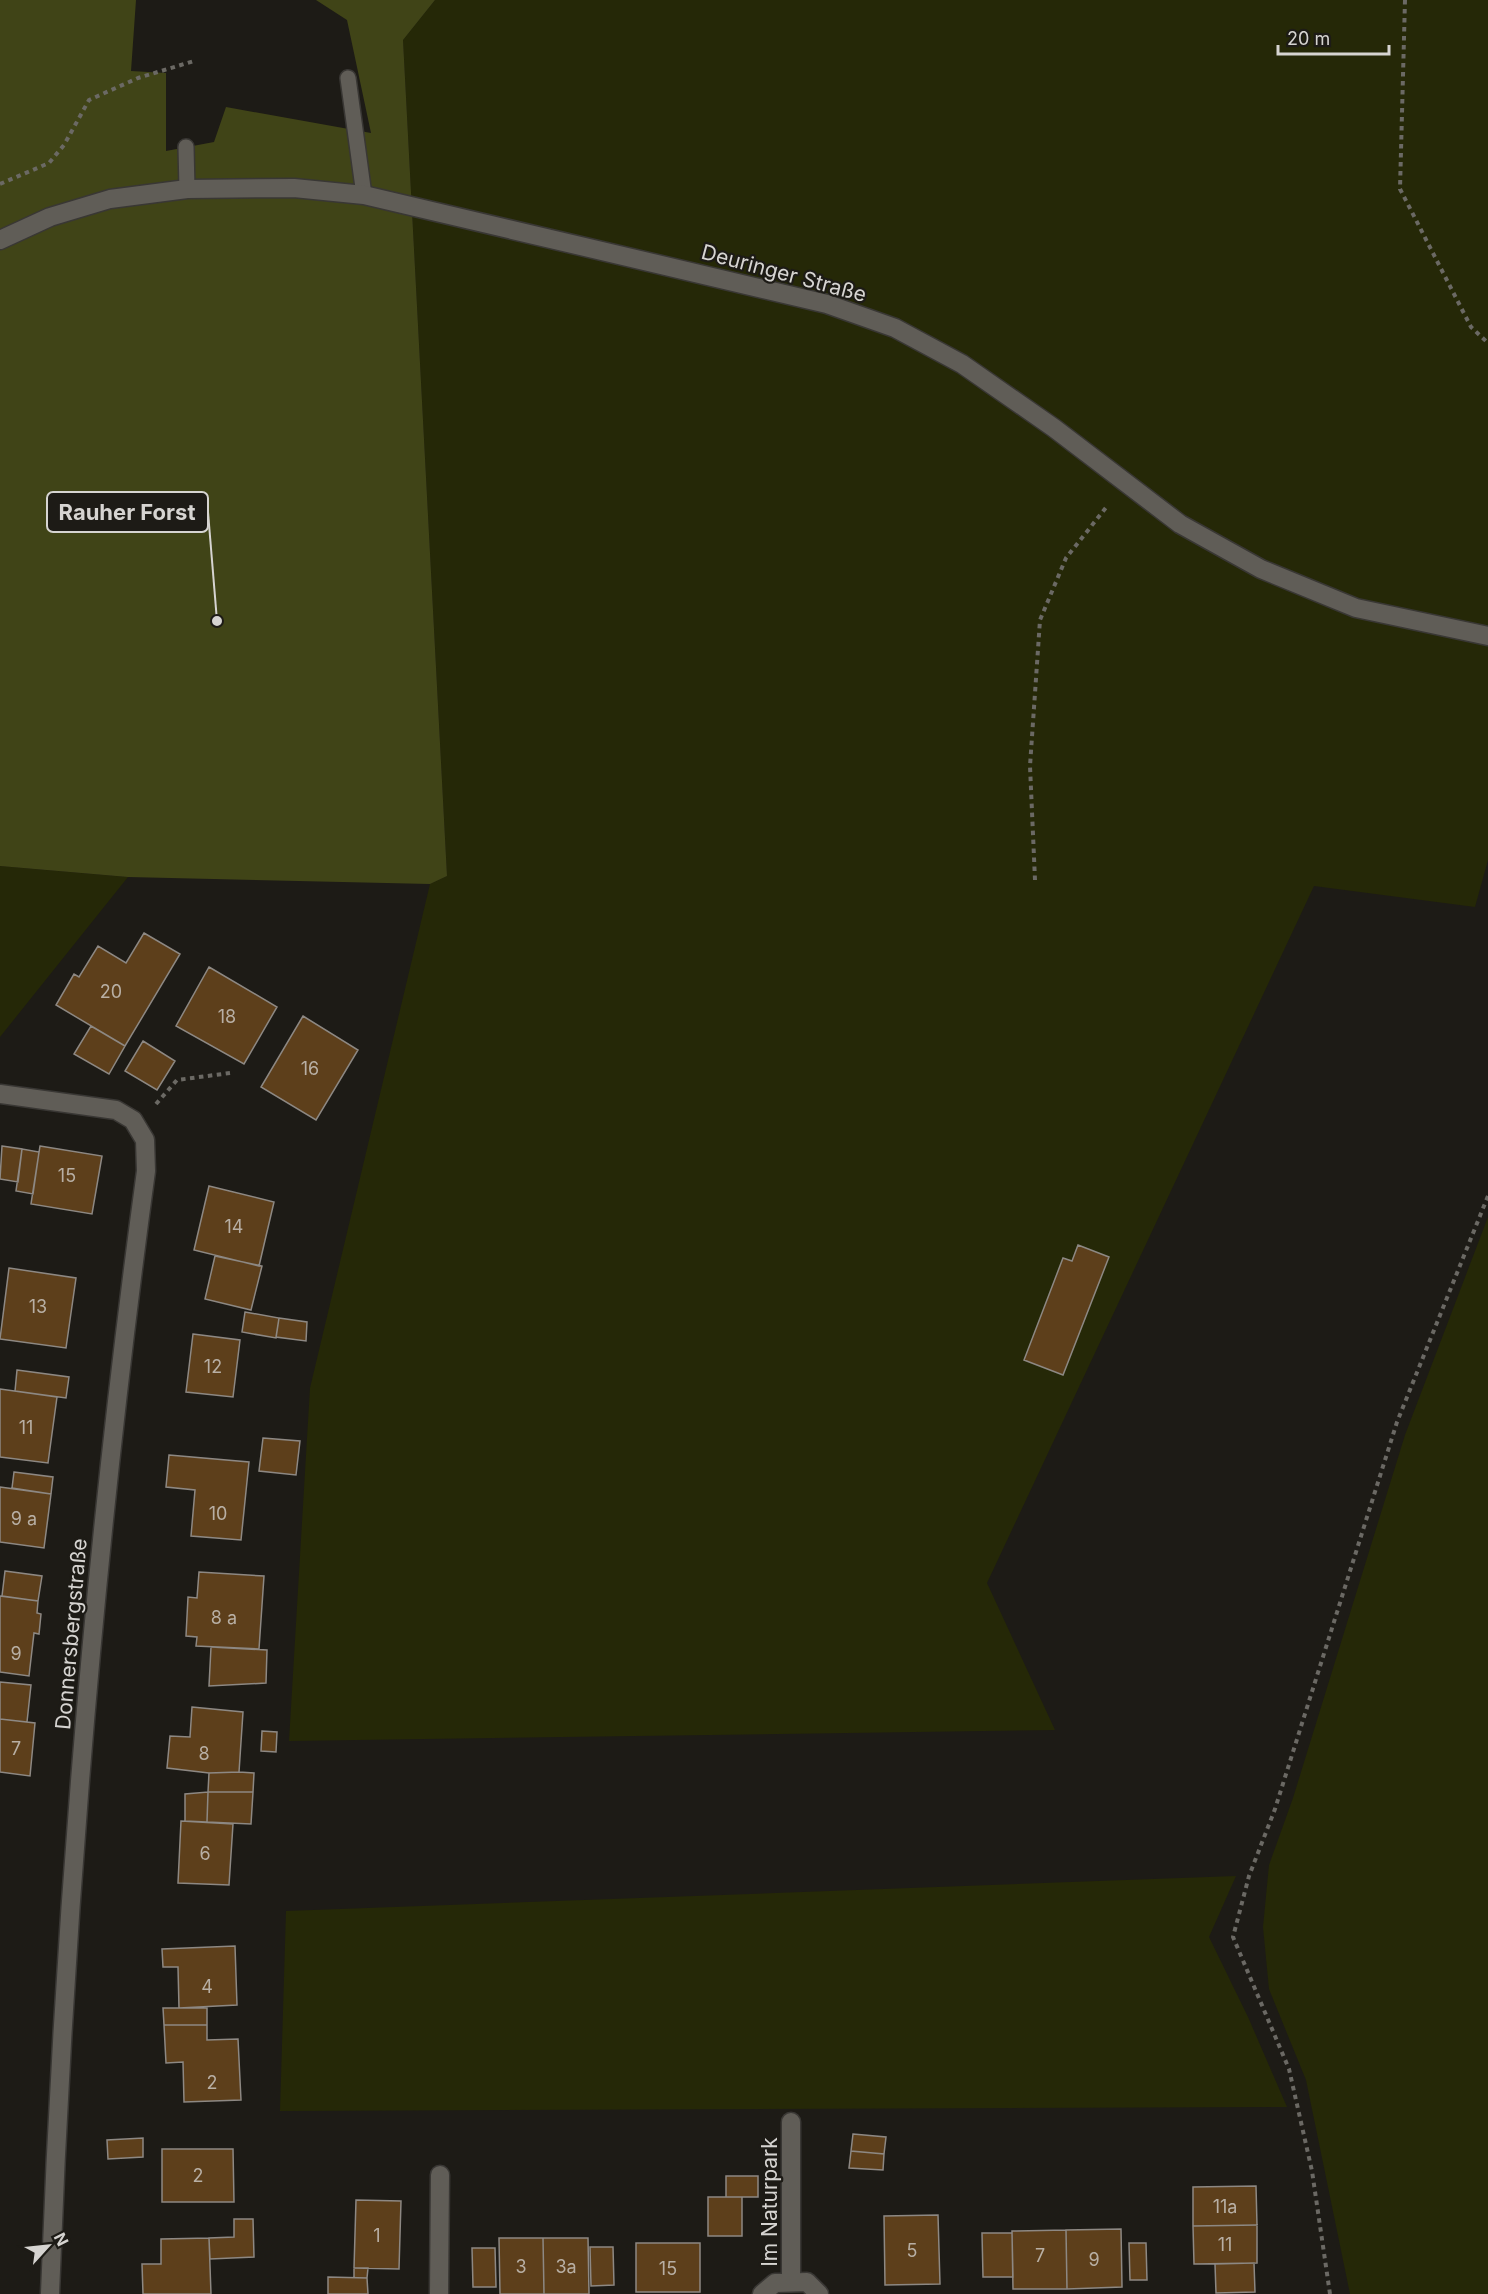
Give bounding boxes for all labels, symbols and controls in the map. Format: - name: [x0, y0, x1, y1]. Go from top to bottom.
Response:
- scale bar: [1278, 18, 1389, 56]
- text: 20 m: [1287, 28, 1330, 49]
- street label: Deuringer Straße: [699, 239, 869, 307]
- callout: Rauher Forst: [47, 492, 208, 532]
- text: Rauher Forst: [59, 499, 195, 525]
- house number: 20: [100, 981, 122, 1002]
- house number: 18: [218, 1006, 236, 1027]
- house number: 16: [301, 1058, 319, 1079]
- house number: 15: [58, 1165, 76, 1186]
- house number: 14: [225, 1216, 243, 1237]
- house number: 13: [29, 1296, 47, 1317]
- house number: 12: [204, 1356, 222, 1377]
- house number: 11: [19, 1417, 33, 1438]
- house number: 10: [209, 1503, 227, 1524]
- house number: 9 a: [11, 1508, 37, 1529]
- street label: Donnersbergstraße: [50, 1537, 92, 1731]
- house number: 8 a: [211, 1607, 237, 1628]
- house number: 9: [10, 1643, 22, 1664]
- house number: 7: [11, 1738, 21, 1759]
- house number: 8: [198, 1743, 210, 1764]
- house number: 6: [199, 1843, 211, 1864]
- house number: 4: [201, 1976, 213, 1997]
- house number: 2: [207, 2072, 217, 2093]
- street label: Im Naturpark: [757, 2137, 782, 2267]
- house number: 2: [193, 2165, 203, 2186]
- house number: 11a: [1213, 2196, 1237, 2217]
- north arrow: [18, 2216, 78, 2276]
- house number: 1: [373, 2225, 381, 2246]
- text: N: [50, 2229, 73, 2249]
- house number: 11: [1218, 2234, 1232, 2255]
- house number: 5: [907, 2240, 917, 2261]
- house number: 7: [1035, 2245, 1045, 2266]
- house number: 9: [1088, 2249, 1100, 2270]
- house number: 3: [515, 2256, 527, 2277]
- house number: 3a: [555, 2256, 577, 2277]
- house number: 15: [659, 2258, 677, 2279]

